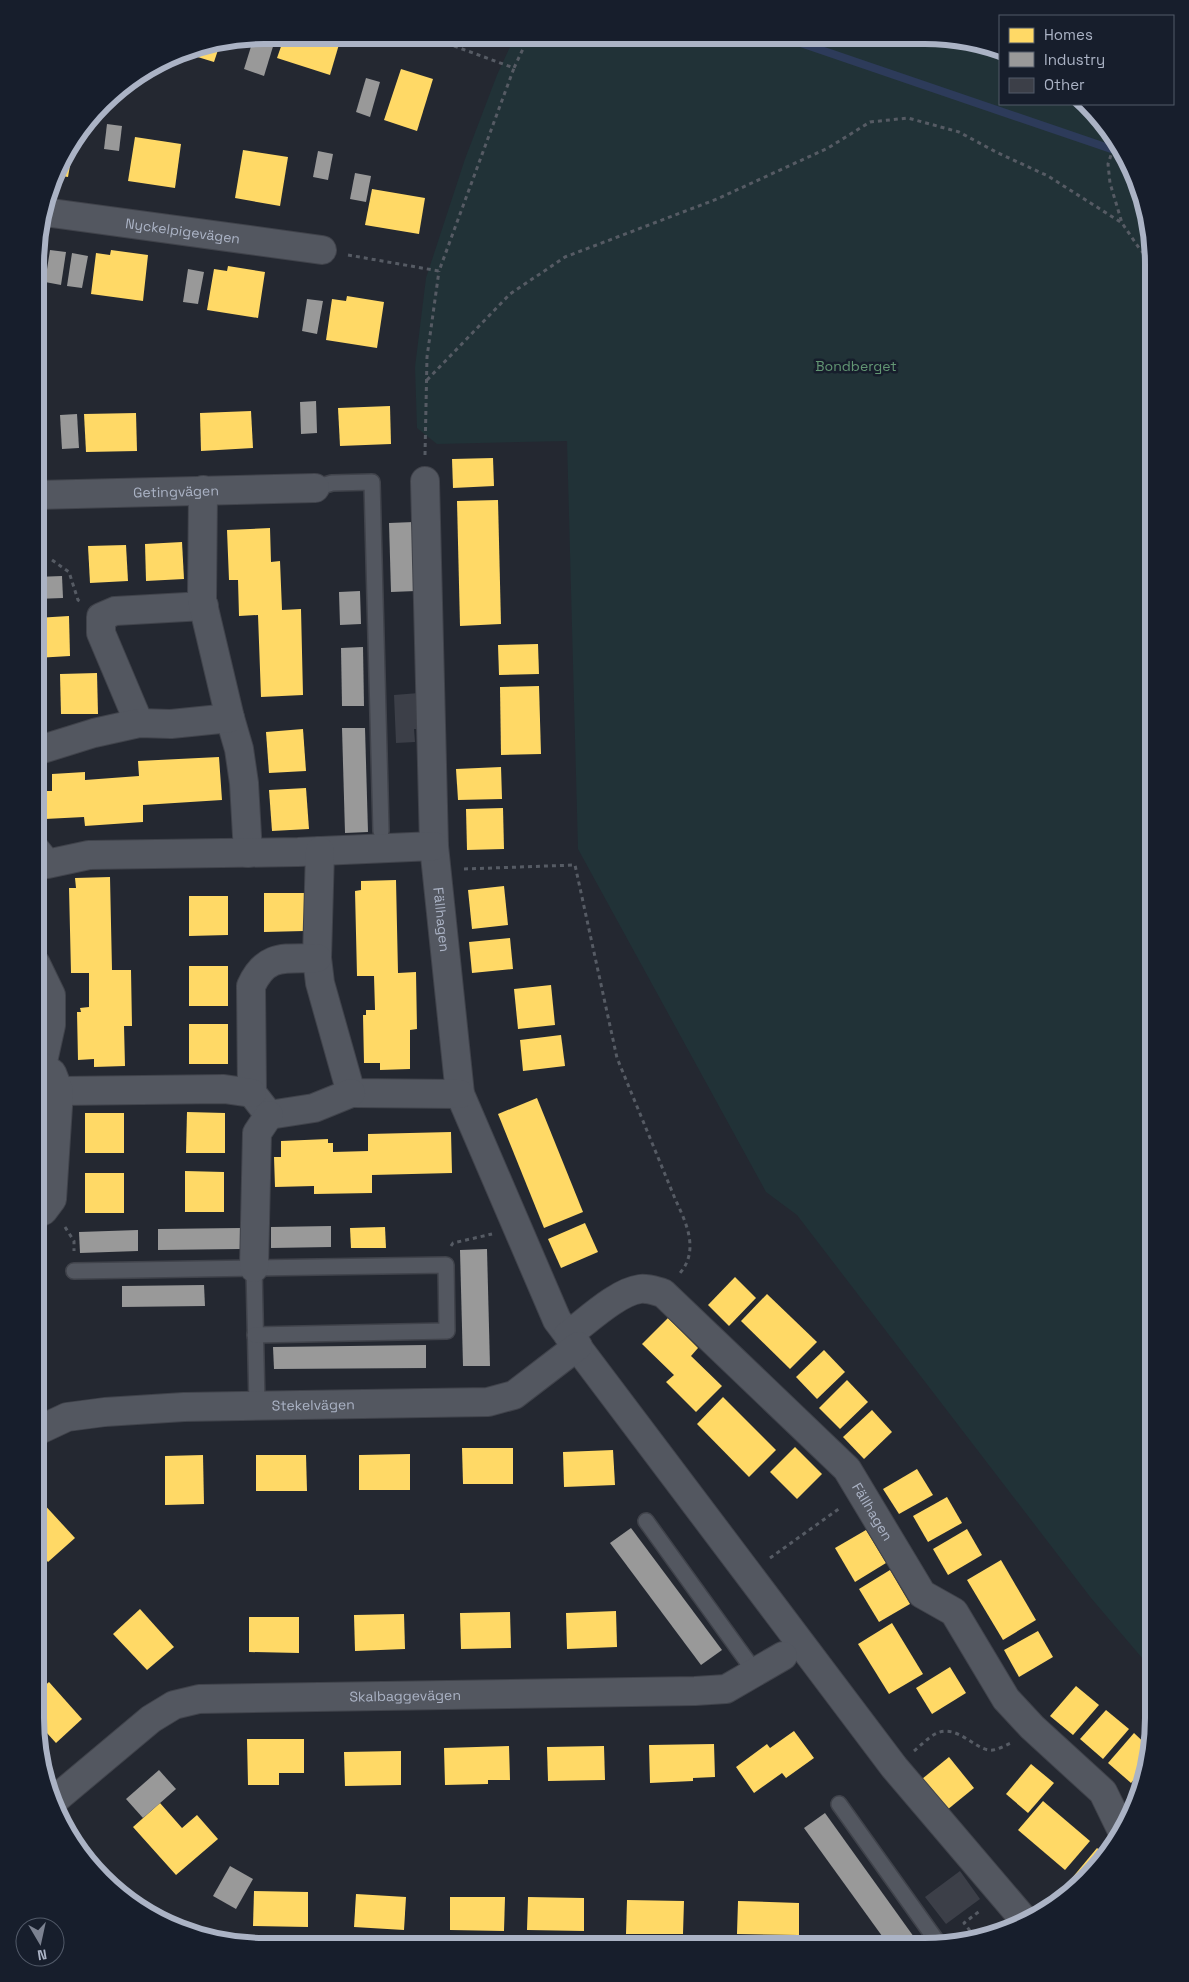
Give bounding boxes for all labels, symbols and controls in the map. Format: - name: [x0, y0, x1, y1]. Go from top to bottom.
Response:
- legend: [999, 15, 1174, 105]
- text: Homes: [1044, 25, 1093, 44]
- text: Industry: [1044, 50, 1105, 69]
- text: Other: [1044, 75, 1085, 94]
- street label: Nyckelpigevägen: [124, 214, 241, 248]
- park label: Bondberget: [815, 357, 897, 375]
- street label: Getingvägen: [133, 481, 219, 502]
- street label: Fällhagen: [429, 886, 454, 953]
- street label: Stekelvägen: [271, 1395, 355, 1415]
- street label: Fällhagen: [848, 1479, 897, 1544]
- street label: Skalbaggevägen: [349, 1686, 461, 1706]
- north arrow: [15, 1917, 65, 1967]
- text: N: [36, 1945, 48, 1964]

